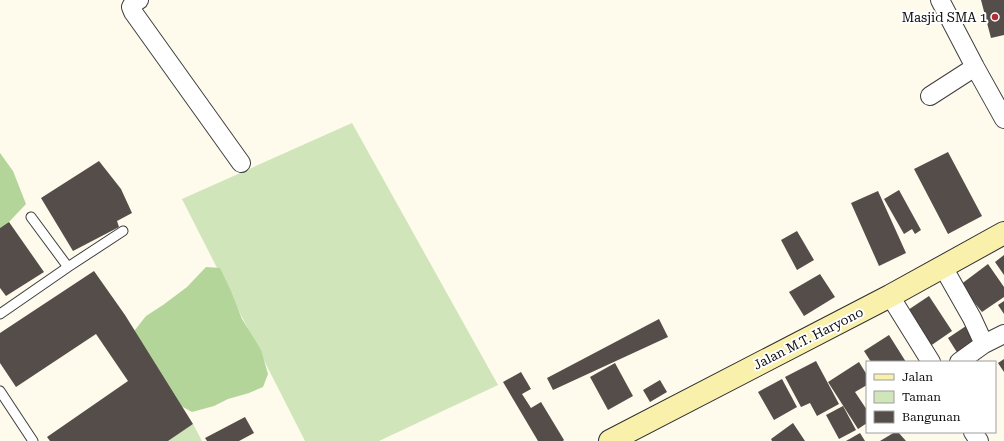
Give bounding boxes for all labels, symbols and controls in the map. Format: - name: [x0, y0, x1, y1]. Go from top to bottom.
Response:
- place label: Masjid SMA 1: [902, 10, 987, 25]
- marker: Masjid SMA 1: [990, 12, 1000, 22]
- street label: Jalan M.T. Haryono: [751, 304, 866, 373]
- legend: [866, 361, 996, 433]
- text: Jalan: [902, 370, 933, 384]
- text: Taman: [902, 390, 941, 404]
- text: Bangunan: [902, 410, 961, 424]

